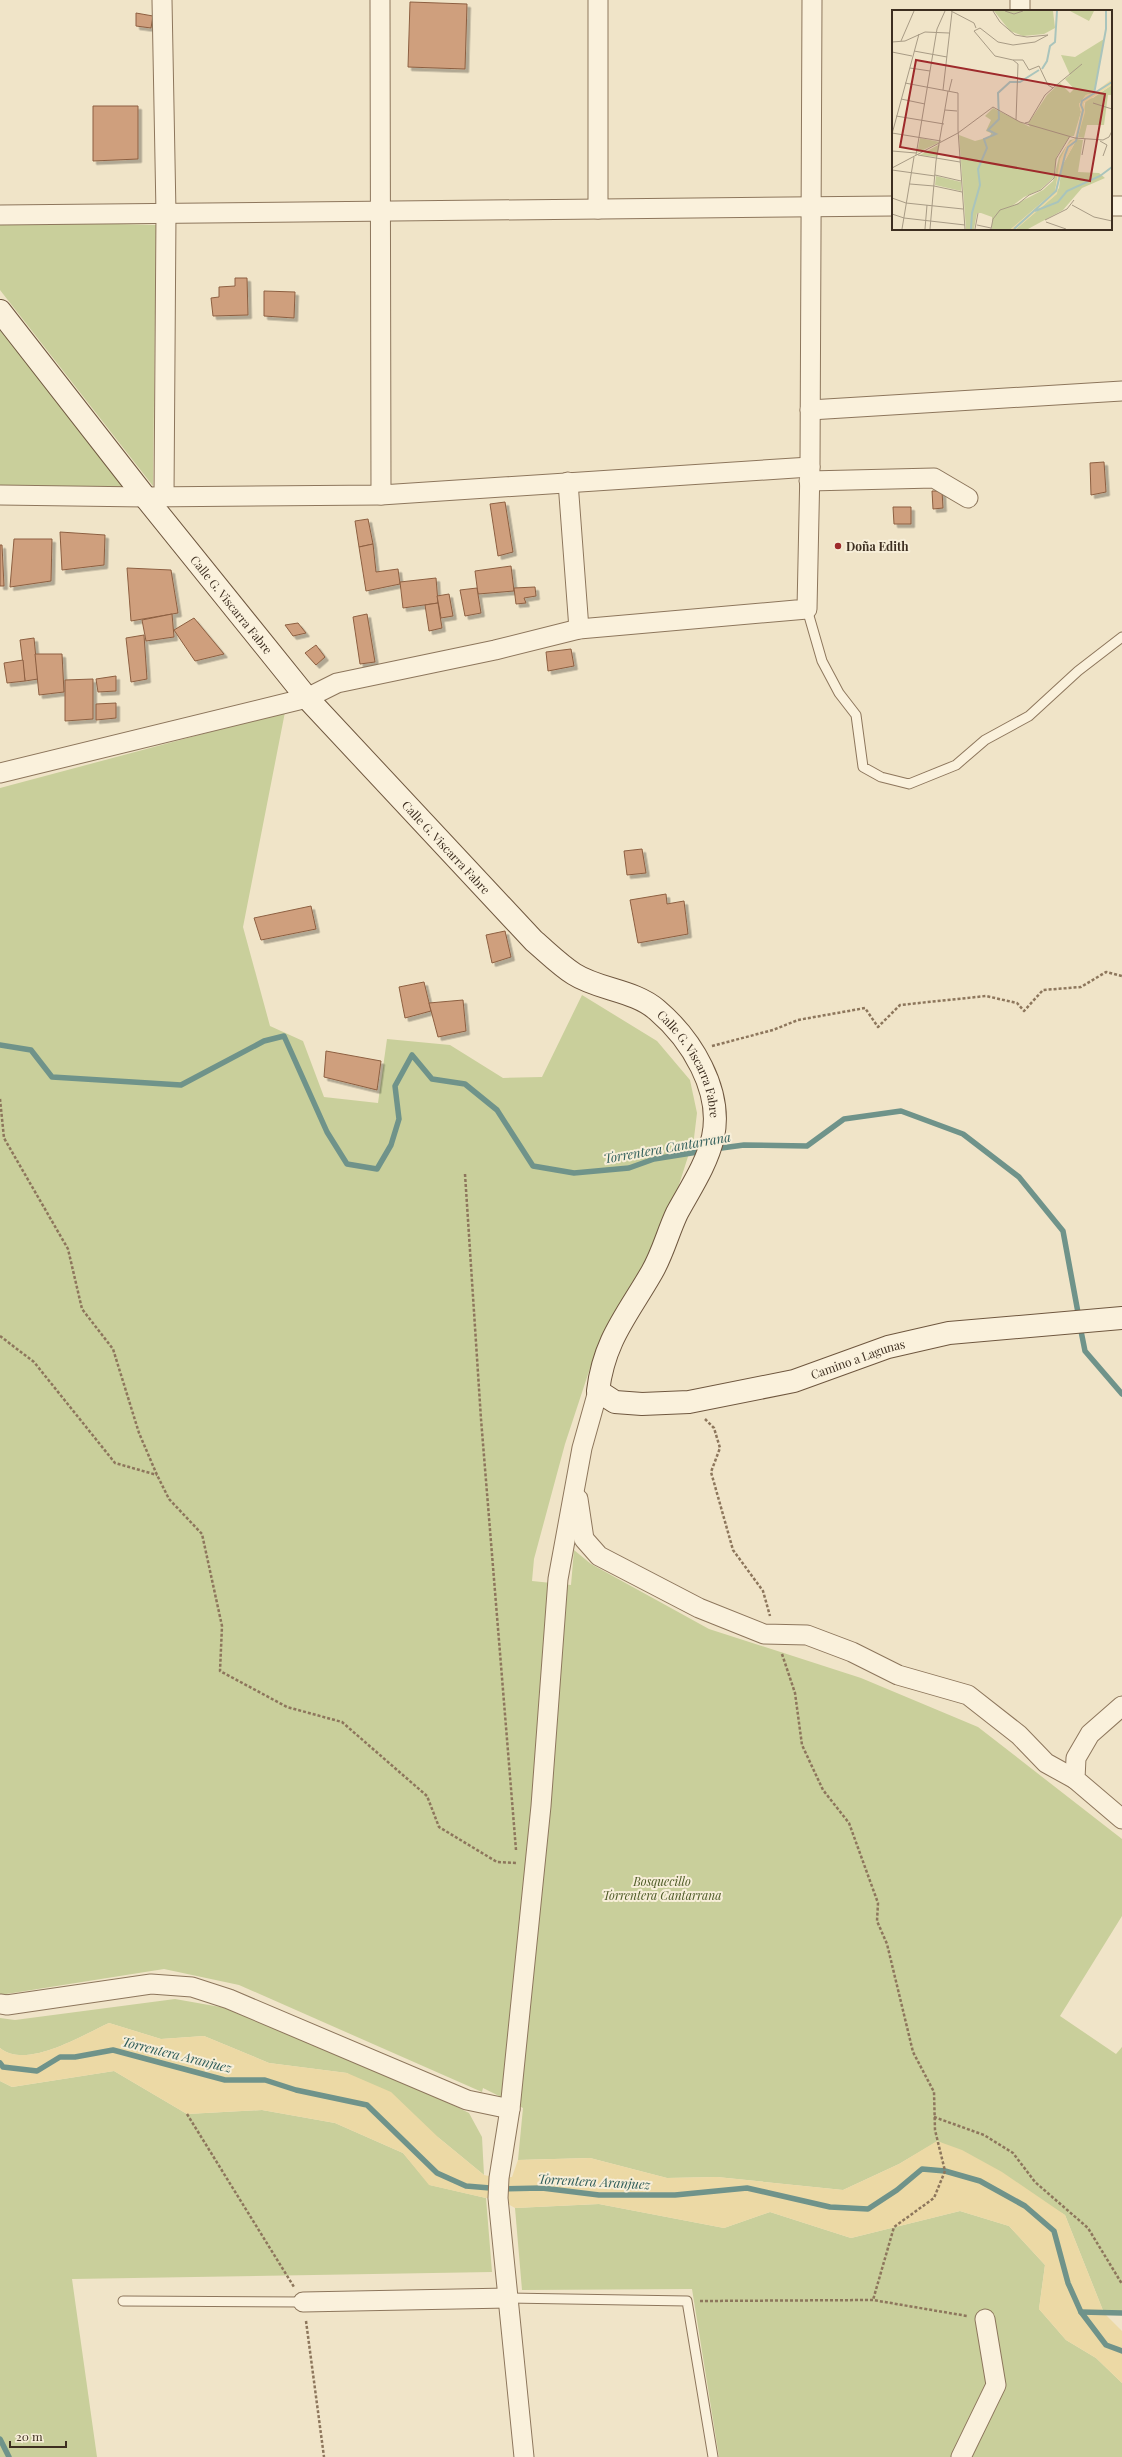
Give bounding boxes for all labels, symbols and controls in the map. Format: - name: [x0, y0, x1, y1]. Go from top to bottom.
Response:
- inset map: [892, 10, 1112, 230]
- place label: Doña Edith: [846, 538, 909, 554]
- marker: Doña Edith: [833, 541, 843, 551]
- street label: Calle G. Viscarra Fabre: [187, 552, 276, 657]
- street label: Calle G. Viscarra Fabre: [399, 797, 494, 897]
- street label: Calle G. Viscarra Fabre: [654, 1006, 723, 1118]
- water label: Torrentera Cantarrana: [602, 1127, 732, 1167]
- street label: Camino a Lagunas: [808, 1335, 906, 1382]
- park label: Bosquecillo Torrentera Cantarrana: [603, 1873, 721, 1903]
- water label: Torrentera Aranjuez: [120, 2032, 235, 2076]
- water label: Torrentera Aranjuez: [537, 2170, 652, 2193]
- scale bar: [10, 2423, 66, 2449]
- text: 20 m: [16, 2428, 43, 2444]

